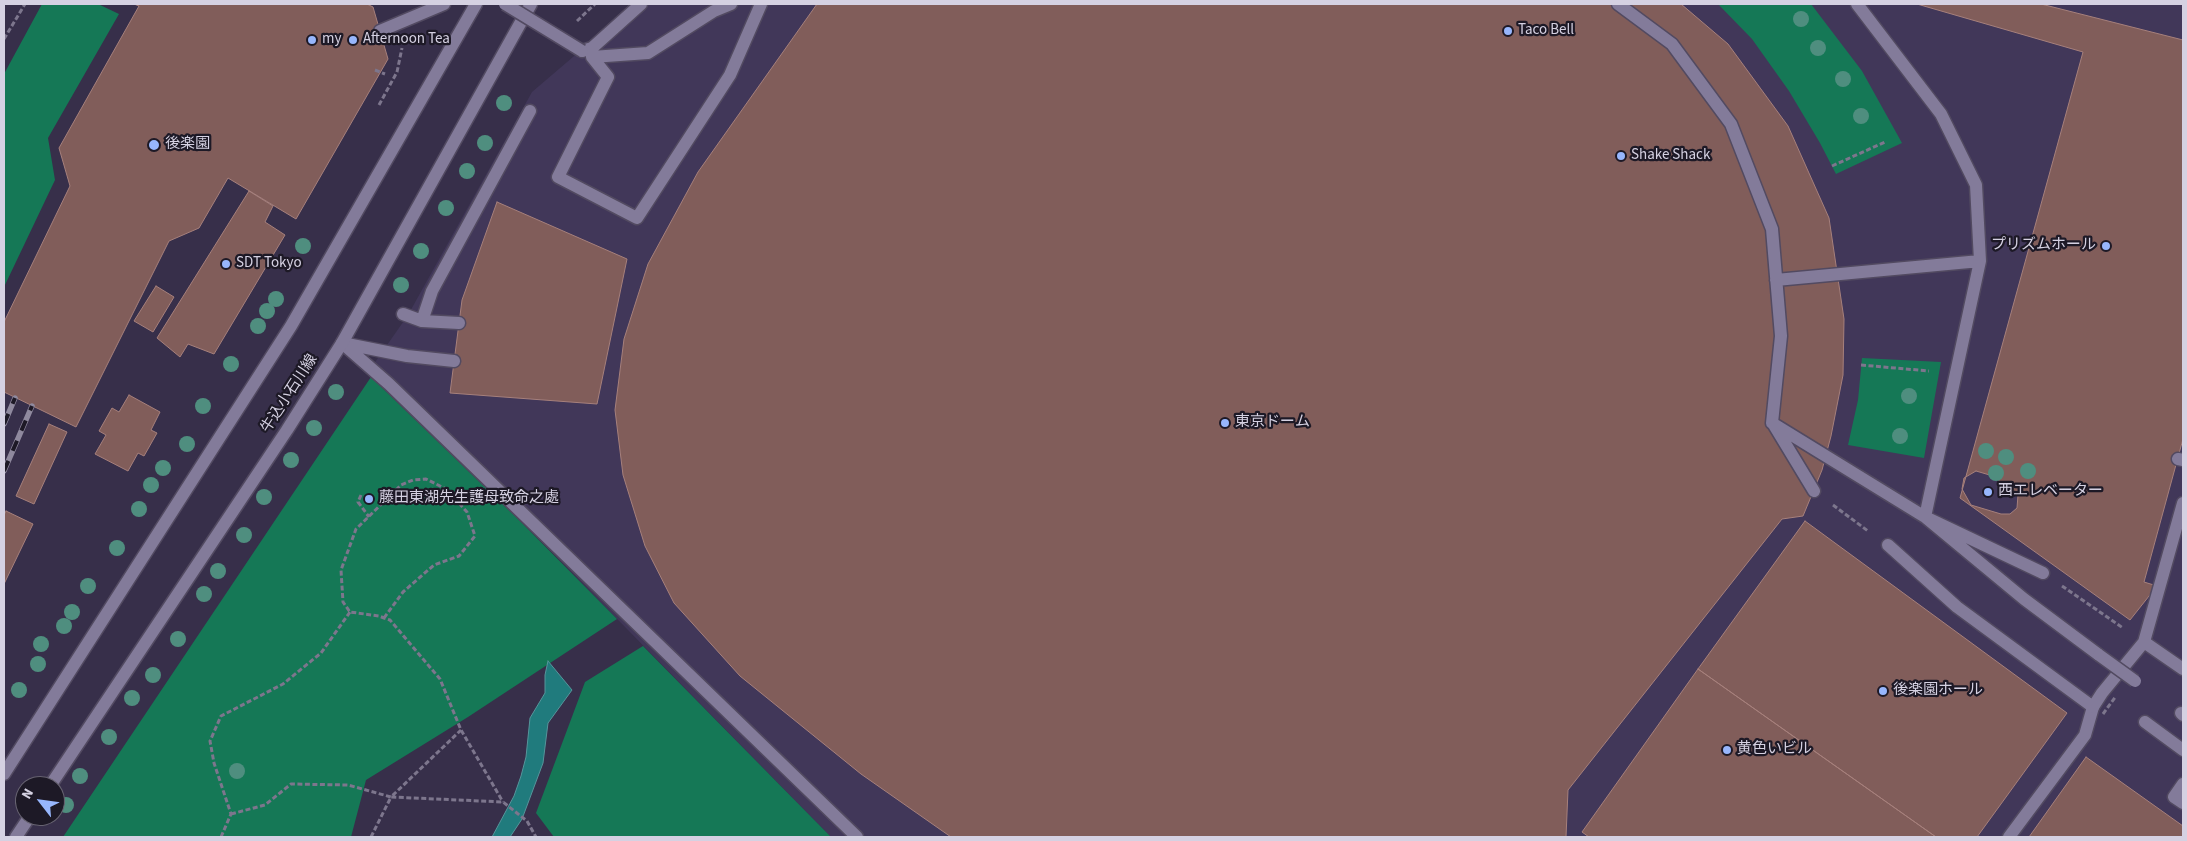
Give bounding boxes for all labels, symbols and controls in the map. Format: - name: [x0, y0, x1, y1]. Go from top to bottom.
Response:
- place label: Taco Bell: [1518, 22, 1574, 40]
- marker: Taco Bell: [1502, 25, 1514, 37]
- place label: my: [322, 31, 341, 49]
- place label: Afternoon Tea: [363, 31, 450, 49]
- marker: my: [306, 34, 318, 46]
- marker: Afternoon Tea: [347, 34, 359, 46]
- place label: 後楽園: [165, 136, 210, 154]
- marker: 後楽園: [147, 138, 161, 152]
- place label: Shake Shack: [1631, 147, 1710, 165]
- marker: Shake Shack: [1615, 150, 1627, 162]
- place label: プリズムホール: [1991, 237, 2096, 255]
- marker: プリズムホール: [2100, 240, 2112, 252]
- place label: SDT Tokyo: [236, 255, 302, 273]
- marker: SDT Tokyo: [220, 258, 232, 270]
- street label: 牛込小石川線: [258, 351, 322, 437]
- place label: 東京ドーム: [1235, 414, 1310, 432]
- marker: 東京ドーム: [1219, 417, 1231, 429]
- place label: 西エレベーター: [1998, 483, 2103, 501]
- marker: 西エレベーター: [1982, 486, 1994, 498]
- place label: 藤田東湖先生護母致命之處: [379, 490, 559, 508]
- marker: 藤田東湖先生護母致命之處: [363, 493, 375, 505]
- place label: 後楽園ホール: [1893, 682, 1983, 700]
- marker: 後楽園ホール: [1877, 685, 1889, 697]
- place label: 黄色いビル: [1737, 741, 1812, 759]
- marker: 黄色いビル: [1721, 744, 1733, 756]
- north arrow: [15, 776, 65, 826]
- text: N: [17, 785, 39, 803]

